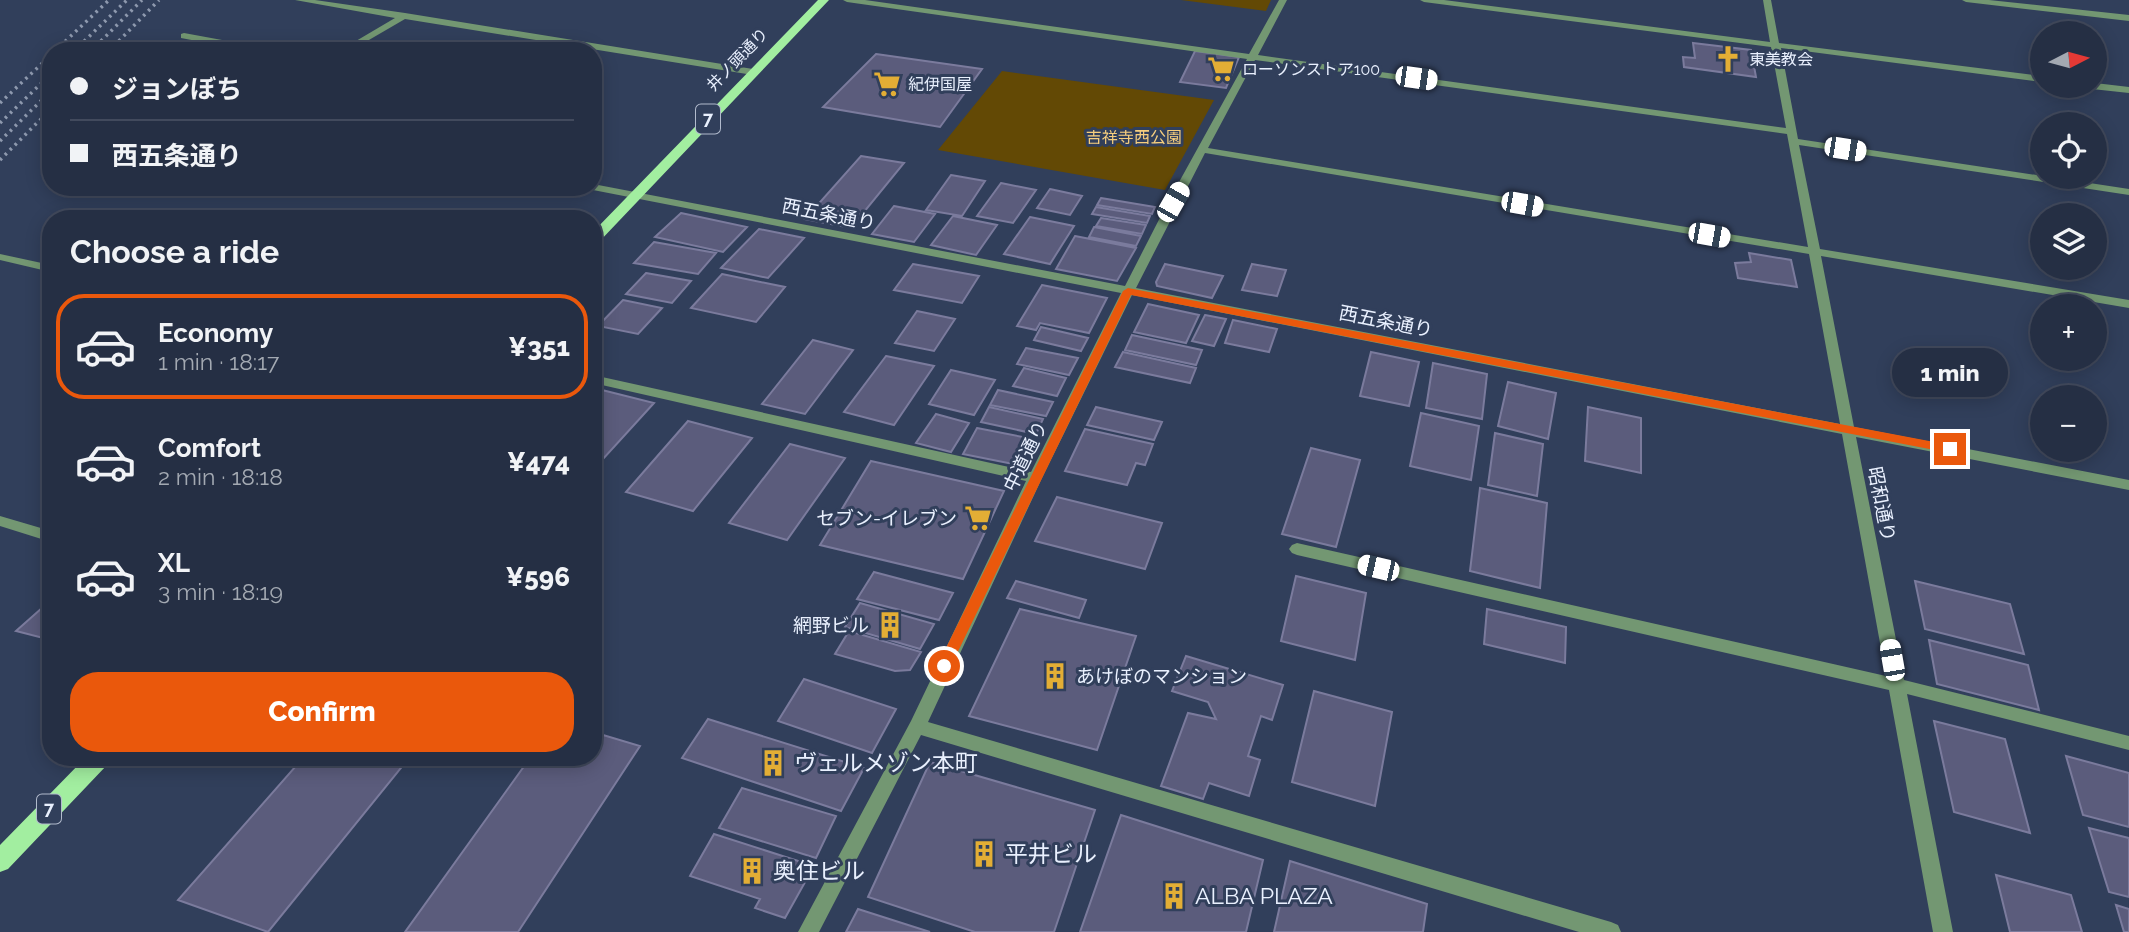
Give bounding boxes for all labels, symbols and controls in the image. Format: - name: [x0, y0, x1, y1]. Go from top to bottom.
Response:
- north arrow: [2030, 21, 2107, 98]
- map controls: [2030, 21, 2107, 462]
- street label: 井ノ頭通り: [703, 24, 772, 95]
- church icon: 東美教会: [1713, 44, 1743, 74]
- place label: 東美教会: [1749, 50, 1813, 69]
- supermarket icon: ローソンストア100: [1206, 54, 1236, 84]
- place label: ローソンストア100: [1242, 60, 1380, 79]
- car: [1394, 65, 1439, 91]
- supermarket icon: 紀伊国屋: [872, 69, 902, 99]
- text: ジョンぼち: [112, 74, 242, 104]
- place label: 紀伊国屋: [908, 75, 972, 94]
- road number: 7: [696, 104, 720, 134]
- button: locate: [2030, 112, 2107, 189]
- park label: 吉祥寺西公園: [1086, 128, 1182, 147]
- car: [1823, 135, 1868, 163]
- text: 西五条通り: [112, 141, 242, 171]
- car: [1154, 179, 1193, 225]
- car: [1500, 190, 1545, 218]
- street label: 西五条通り: [780, 194, 878, 234]
- button: layers: [2030, 203, 2107, 280]
- car: [1687, 221, 1732, 249]
- text: Choose a ride: [70, 233, 279, 270]
- button: +: [2030, 294, 2107, 371]
- street label: 西五条通り: [1337, 301, 1435, 341]
- icon: car: [74, 315, 137, 378]
- text: Economy: [158, 318, 273, 348]
- text: ¥351: [508, 332, 570, 362]
- text: 1 min · 18:17: [158, 348, 279, 375]
- callout: 1 min: [1892, 348, 2008, 396]
- text: 1 min: [1920, 359, 1980, 386]
- button: −: [2030, 385, 2107, 462]
- street label: 中道通り: [998, 417, 1052, 495]
- icon: car: [74, 430, 137, 493]
- text: Comfort: [158, 433, 261, 463]
- route end: [1934, 433, 1966, 465]
- text: ¥474: [507, 447, 570, 477]
- text: 2 min · 18:18: [158, 463, 283, 490]
- street label: 昭和通り: [1864, 465, 1900, 543]
- supermarket icon: セブン-イレブン: [963, 503, 993, 533]
- place label: セブン-イレブン: [816, 507, 957, 529]
- icon: car: [74, 545, 137, 608]
- text: XL: [158, 548, 190, 578]
- car: [1356, 553, 1401, 583]
- text: ¥596: [505, 562, 570, 592]
- text: 3 min · 18:19: [158, 578, 283, 605]
- building icon: 網野ビル: [875, 610, 905, 640]
- place label: 網野ビル: [793, 614, 869, 636]
- car: [1879, 637, 1906, 683]
- route start: [928, 650, 960, 682]
- building icon: あけぼのマンション: [1040, 661, 1070, 691]
- place label: あけぼのマンション: [1076, 665, 1247, 687]
- button: Confirm: [70, 672, 574, 752]
- building icon: ヴェルメゾン本町: [758, 748, 788, 778]
- place label: ヴェルメゾン本町: [794, 749, 978, 776]
- road number: 7: [37, 794, 61, 824]
- building icon: 平井ビル: [969, 839, 999, 869]
- place label: 平井ビル: [1005, 840, 1097, 867]
- building icon: 奥住ビル: [737, 856, 767, 886]
- place label: 奥住ビル: [773, 857, 865, 884]
- building icon: ALBA PLAZA: [1159, 881, 1189, 911]
- place label: ALBA PLAZA: [1195, 882, 1333, 909]

